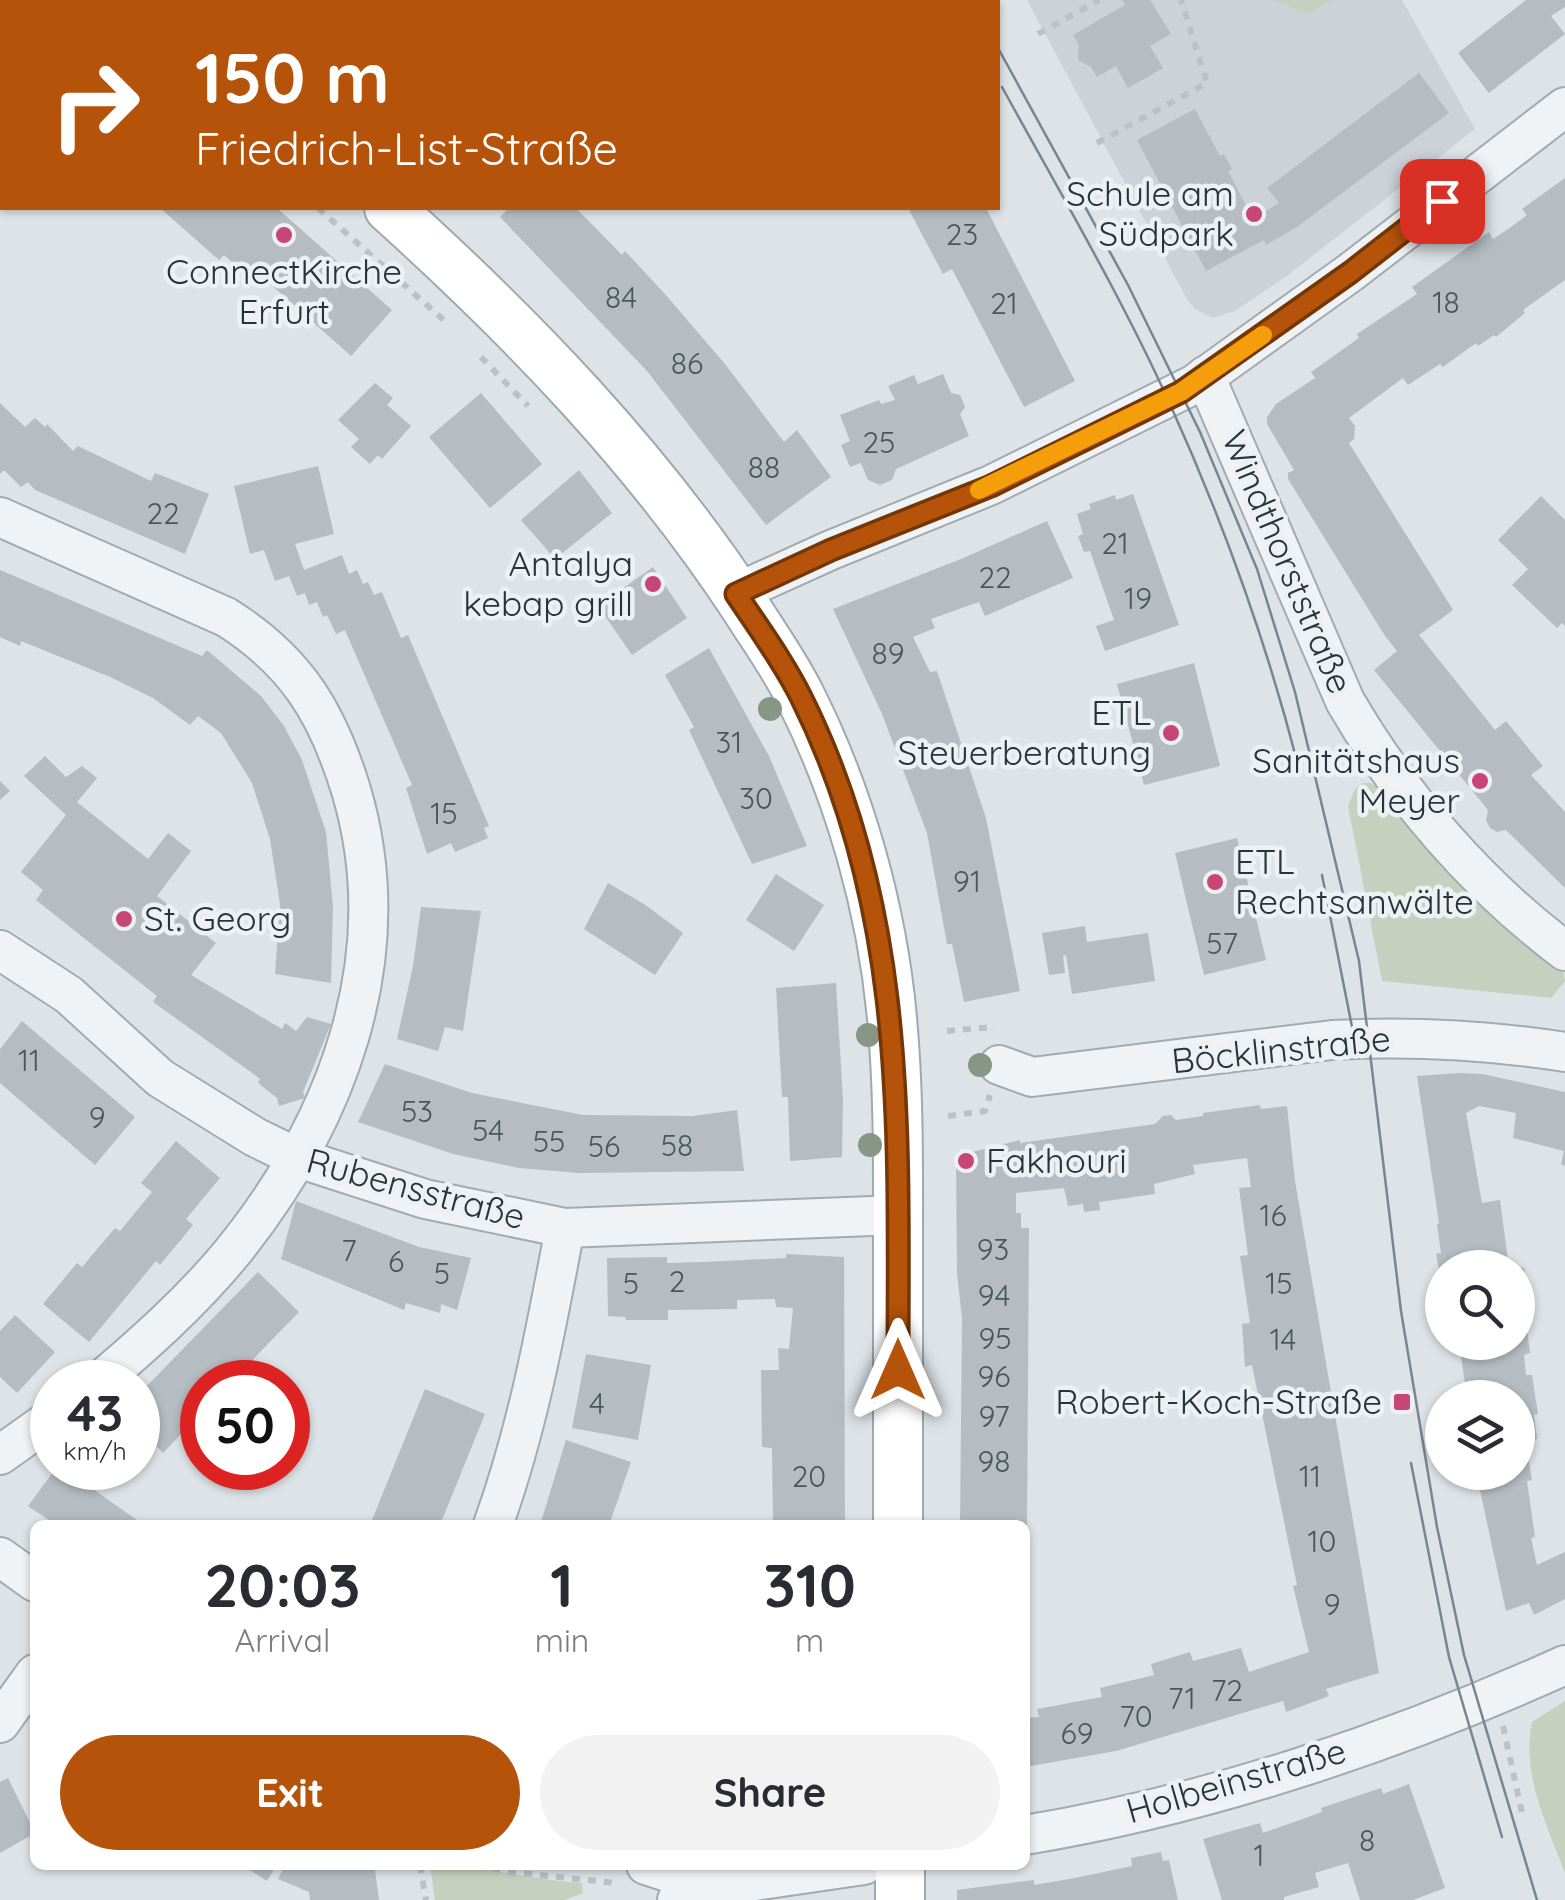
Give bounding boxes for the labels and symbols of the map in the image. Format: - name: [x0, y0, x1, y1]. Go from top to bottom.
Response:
- pin: [1400, 159, 1485, 244]
- place label: Schule am Südpark: [1066, 171, 1234, 255]
- marker: Schule am Südpark: [1243, 203, 1265, 225]
- house number: 23: [946, 215, 978, 253]
- marker: ConnectKirche Erfurt: [273, 224, 295, 246]
- place label: ConnectKirche Erfurt: [166, 249, 402, 333]
- house number: 84: [605, 278, 637, 316]
- house number: 18: [1432, 283, 1460, 321]
- house number: 21: [990, 284, 1018, 322]
- house number: 86: [671, 344, 703, 382]
- house number: 25: [863, 423, 895, 461]
- street label: Windthorststraße: [1213, 423, 1363, 700]
- house number: 88: [748, 448, 780, 486]
- house number: 22: [146, 494, 180, 532]
- house number: 21: [1101, 524, 1129, 562]
- place label: Antalya kebap grill: [463, 541, 633, 625]
- house number: 22: [978, 558, 1012, 596]
- marker: Antalya kebap grill: [642, 573, 664, 595]
- house number: 19: [1124, 579, 1152, 617]
- house number: 89: [872, 634, 904, 672]
- place label: ETL Steuerberatung: [898, 690, 1151, 774]
- marker: ETL Steuerberatung: [1160, 722, 1182, 744]
- house number: 31: [716, 723, 742, 761]
- place label: Sanitätshaus Meyer: [1252, 738, 1460, 822]
- marker: Sanitätshaus Meyer: [1469, 770, 1491, 792]
- house number: 30: [739, 779, 773, 817]
- house number: 15: [430, 794, 458, 832]
- place label: ETL Rechtsanwälte: [1235, 839, 1474, 923]
- house number: 91: [953, 862, 981, 900]
- marker: ETL Rechtsanwälte: [1204, 871, 1226, 893]
- place label: St. Georg: [144, 896, 291, 940]
- marker: St. Georg: [113, 908, 135, 930]
- house number: 57: [1206, 924, 1238, 962]
- street label: Böcklinstraße: [1169, 1016, 1393, 1082]
- house number: 11: [18, 1041, 40, 1079]
- house number: 53: [401, 1092, 433, 1130]
- house number: 9: [89, 1098, 105, 1136]
- house number: 54: [472, 1111, 504, 1149]
- house number: 55: [533, 1122, 565, 1160]
- house number: 58: [661, 1126, 693, 1164]
- house number: 56: [588, 1127, 620, 1165]
- street label: Rubensstraße: [302, 1138, 530, 1238]
- place label: Fakhouri: [986, 1138, 1127, 1182]
- marker: Fakhouri: [955, 1150, 977, 1172]
- house number: 16: [1259, 1196, 1287, 1234]
- house number: 93: [977, 1230, 1009, 1268]
- house number: 7: [341, 1231, 357, 1269]
- house number: 6: [388, 1242, 404, 1280]
- house number: 5: [434, 1254, 450, 1292]
- house number: 2: [669, 1262, 685, 1300]
- house number: 5: [623, 1264, 639, 1302]
- house number: 15: [1265, 1264, 1293, 1302]
- house number: 94: [978, 1276, 1010, 1314]
- position arrow: [846, 1318, 950, 1422]
- house number: 95: [978, 1319, 1012, 1357]
- house number: 14: [1270, 1320, 1296, 1358]
- house number: 96: [978, 1357, 1010, 1395]
- speed limit sign: 50: [180, 1360, 310, 1490]
- place label: Robert-Koch-Straße: [1055, 1379, 1382, 1423]
- house number: 4: [589, 1384, 605, 1422]
- marker: Robert-Koch-Straße: [1391, 1391, 1413, 1413]
- house number: 97: [978, 1397, 1010, 1435]
- house number: 98: [978, 1442, 1010, 1480]
- house number: 20: [792, 1457, 826, 1495]
- house number: 11: [1299, 1457, 1321, 1495]
- house number: 10: [1308, 1522, 1336, 1560]
- house number: 9: [1324, 1585, 1340, 1623]
- house number: 72: [1211, 1671, 1243, 1709]
- house number: 71: [1168, 1679, 1196, 1717]
- house number: 70: [1119, 1697, 1153, 1735]
- house number: 69: [1061, 1714, 1093, 1752]
- street label: Holbeinstraße: [1121, 1728, 1351, 1832]
- house number: 8: [1359, 1821, 1375, 1859]
- house number: 1: [1253, 1836, 1265, 1874]

